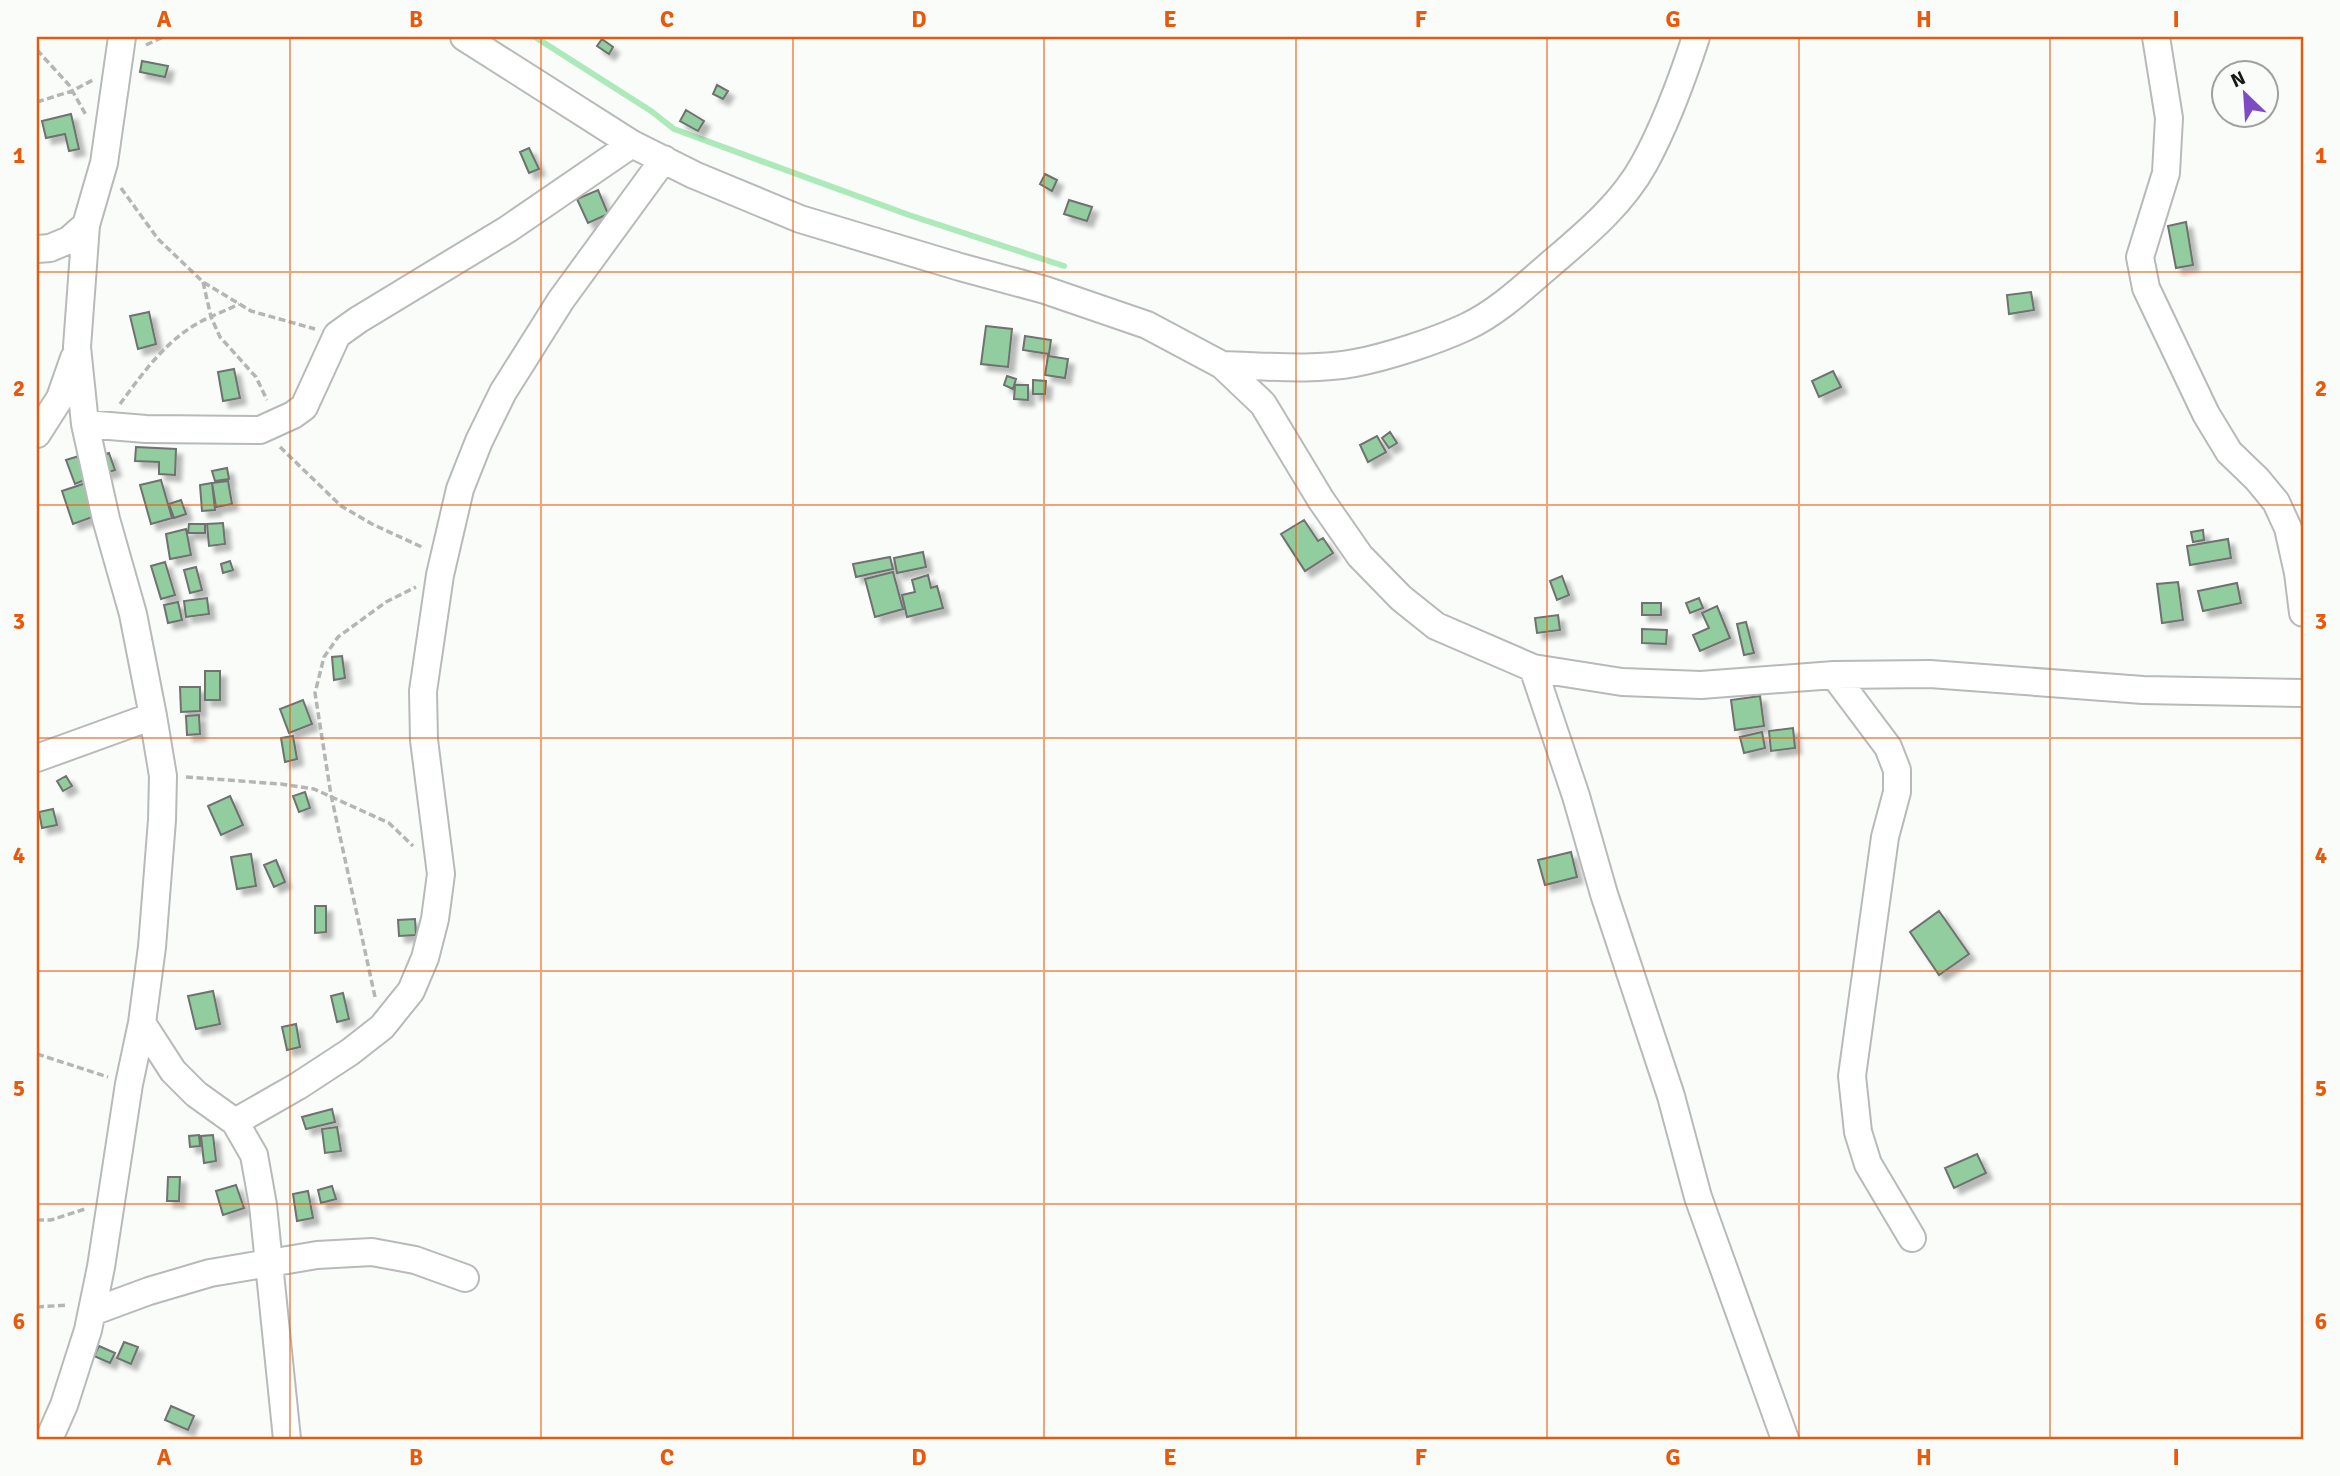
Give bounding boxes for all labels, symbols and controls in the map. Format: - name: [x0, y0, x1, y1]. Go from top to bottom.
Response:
- text: A: [157, 5, 172, 34]
- text: B: [409, 5, 423, 34]
- text: C: [660, 5, 674, 34]
- text: D: [911, 5, 927, 34]
- text: E: [1163, 5, 1177, 34]
- text: F: [1415, 5, 1427, 34]
- text: G: [1665, 5, 1681, 34]
- text: H: [1916, 5, 1932, 34]
- text: I: [2172, 5, 2180, 34]
- north arrow: [2210, 60, 2280, 130]
- text: N: [2227, 66, 2249, 93]
- text: 1: [13, 141, 25, 170]
- text: 1: [2315, 141, 2327, 170]
- text: 2: [13, 374, 25, 403]
- text: 2: [2315, 374, 2327, 403]
- text: 3: [13, 607, 25, 636]
- text: 3: [2315, 607, 2327, 636]
- text: 4: [13, 841, 25, 870]
- text: 4: [2315, 841, 2327, 870]
- text: 5: [13, 1074, 25, 1103]
- text: 5: [2315, 1074, 2327, 1103]
- text: 6: [13, 1307, 25, 1336]
- text: 6: [2315, 1307, 2327, 1336]
- text: A: [157, 1443, 172, 1472]
- text: B: [409, 1443, 423, 1472]
- text: C: [660, 1443, 674, 1472]
- text: D: [911, 1443, 927, 1472]
- text: E: [1163, 1443, 1177, 1472]
- text: F: [1415, 1443, 1427, 1472]
- text: G: [1665, 1443, 1681, 1472]
- text: H: [1916, 1443, 1932, 1472]
- text: I: [2172, 1443, 2180, 1472]

